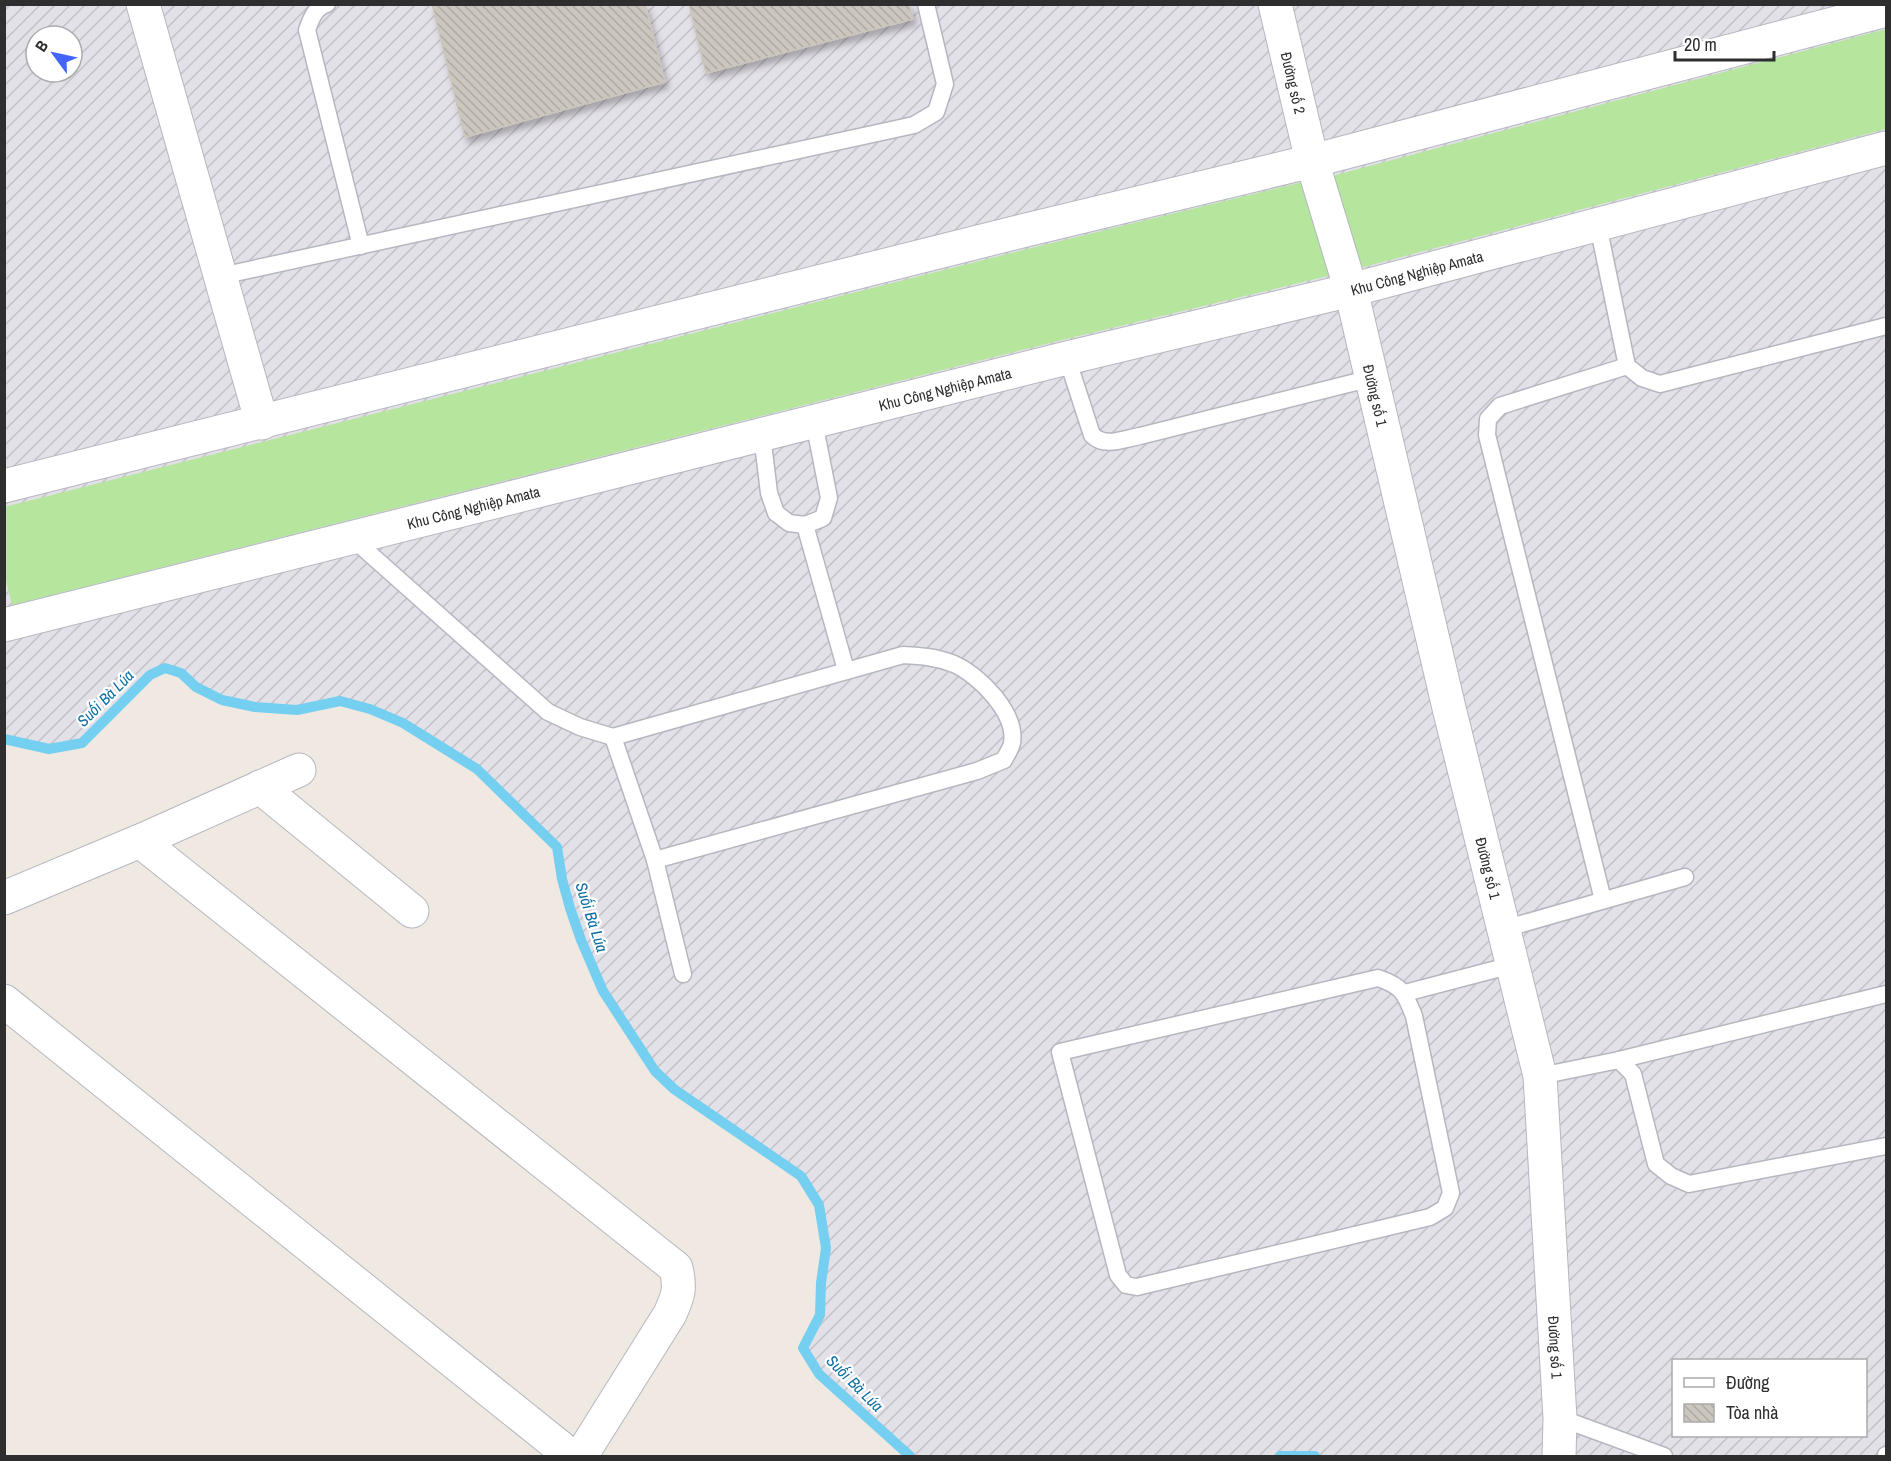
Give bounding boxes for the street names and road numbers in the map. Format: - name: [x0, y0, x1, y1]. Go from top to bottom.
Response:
- street label: Đường số 2: [1276, 50, 1311, 116]
- street label: Khu Công Nghiệp Amata: [1348, 245, 1485, 300]
- street label: Khu Công Nghiệp Amata: [876, 362, 1014, 415]
- street label: Đường số 1: [1358, 362, 1393, 429]
- street label: Khu Công Nghiệp Amata: [405, 480, 542, 534]
- street label: Đường số 1: [1471, 835, 1506, 901]
- street label: Đường số 1: [1544, 1315, 1568, 1380]

